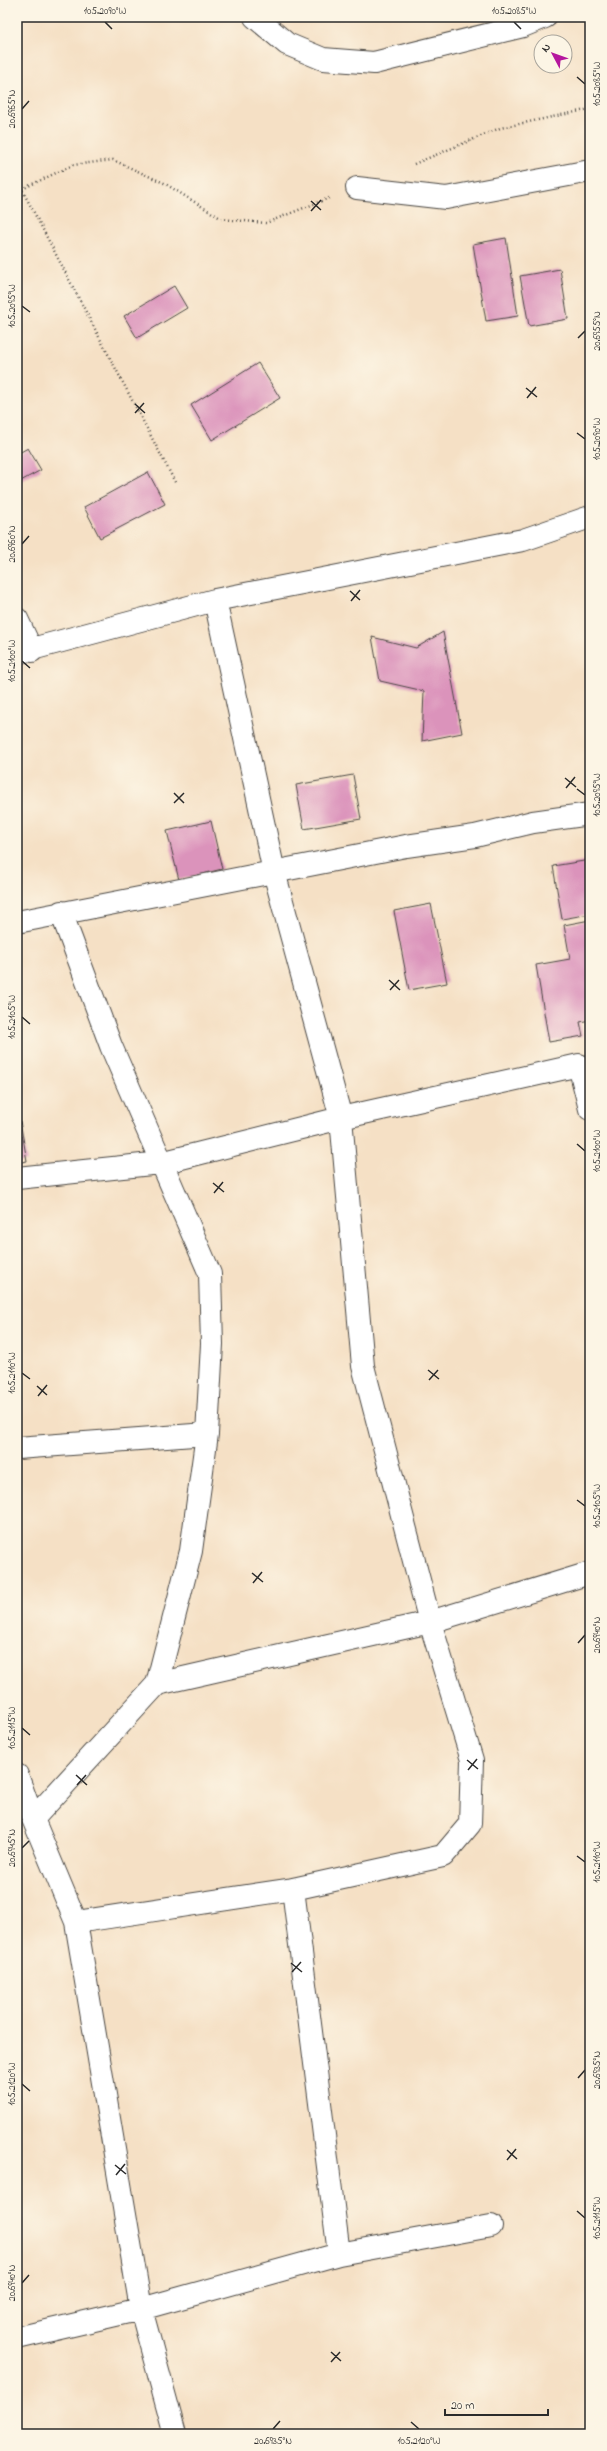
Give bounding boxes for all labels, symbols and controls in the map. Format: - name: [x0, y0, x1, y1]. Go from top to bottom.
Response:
- text: 105.2090°W: [84, 4, 126, 19]
- text: 105.2085°W: [492, 4, 536, 19]
- north arrow: [533, 34, 573, 74]
- text: N: [538, 40, 555, 56]
- text: 105.2085°W: [590, 62, 605, 106]
- text: 20.6965°N: [5, 90, 20, 128]
- text: 105.2095°W: [5, 284, 20, 328]
- text: 20.6955°N: [590, 311, 605, 351]
- text: 105.2090°W: [590, 418, 605, 460]
- text: 20.6960°N: [5, 525, 20, 562]
- text: 105.2100°W: [5, 640, 20, 682]
- text: 105.2095°W: [590, 773, 605, 817]
- text: 105.2105°W: [5, 995, 20, 1039]
- text: 105.2100°W: [590, 1130, 605, 1172]
- text: 105.2110°W: [5, 1352, 20, 1394]
- text: 105.2105°W: [590, 1484, 605, 1528]
- text: 20.6940°N: [590, 1616, 605, 1653]
- text: 105.2115°W: [5, 1706, 20, 1749]
- text: 20.6945°N: [5, 1829, 20, 1867]
- text: 105.2110°W: [590, 1841, 605, 1883]
- text: 20.6935°N: [590, 2051, 605, 2089]
- text: 105.2120°W: [5, 2062, 20, 2106]
- text: 105.2115°W: [590, 2196, 605, 2239]
- text: 20.6940°N: [5, 2264, 20, 2301]
- scale bar: [445, 2391, 548, 2417]
- text: 20 m: [451, 2397, 474, 2415]
- text: 20.6935°N: [254, 2434, 292, 2449]
- text: 105.2120°W: [397, 2434, 441, 2449]

